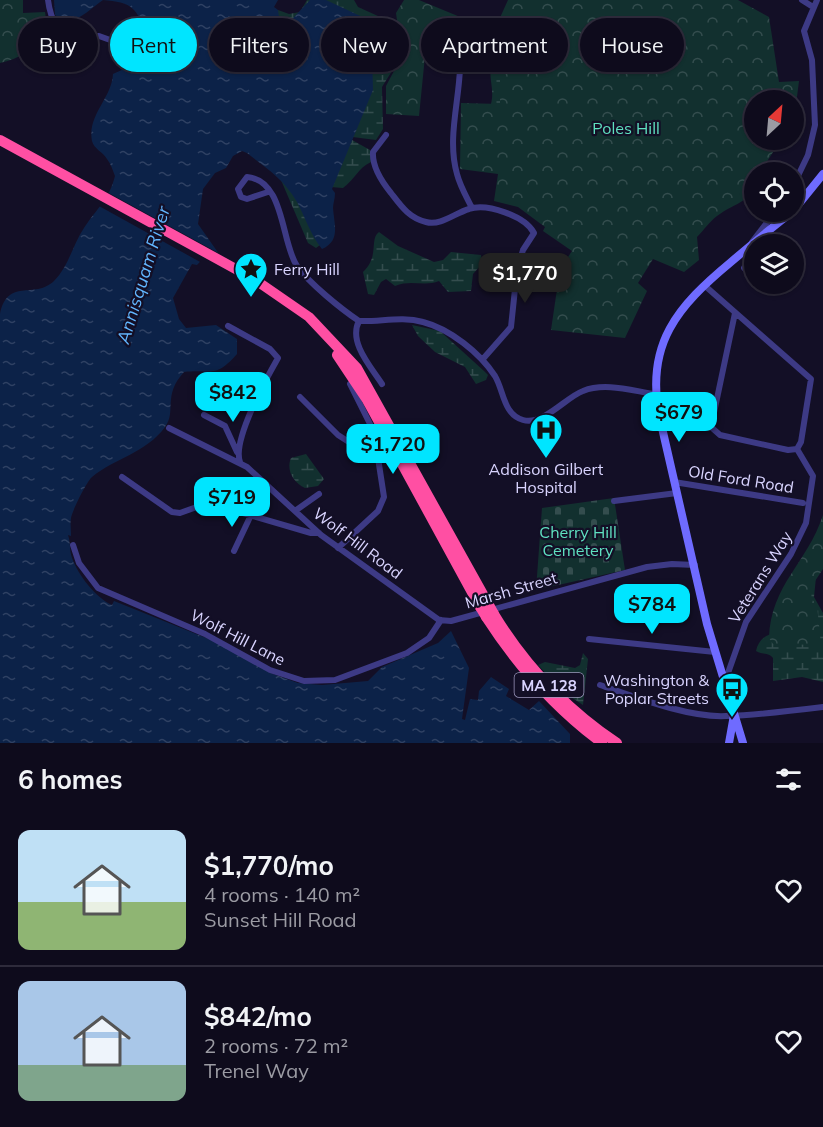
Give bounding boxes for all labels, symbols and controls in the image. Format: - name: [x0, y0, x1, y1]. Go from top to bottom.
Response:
- chip: Buy: [18, 18, 98, 72]
- chip: Rent: [110, 18, 197, 72]
- chip: Filters: [209, 18, 309, 72]
- chip: New: [321, 18, 409, 72]
- chip: Apartment: [421, 18, 568, 72]
- chip: House: [580, 18, 684, 72]
- north arrow: [744, 90, 804, 150]
- map controls: [744, 90, 804, 294]
- park label: Poles Hill: [592, 118, 660, 138]
- button: locate: [744, 162, 804, 222]
- water label: Annisquam River: [111, 202, 175, 347]
- button: layers: [744, 234, 804, 294]
- place icon: Ferry Hill: [233, 251, 269, 298]
- pin: $1,770: [476, 253, 574, 304]
- place label: Ferry Hill: [274, 259, 340, 279]
- text: $1,770: [493, 260, 557, 285]
- pin: $842: [197, 372, 269, 423]
- text: $842: [209, 379, 257, 404]
- pin: $679: [643, 392, 715, 443]
- text: $679: [655, 399, 703, 424]
- hospital icon: Addison Gilbert Hospital: [528, 412, 564, 459]
- pin: $1,720: [344, 424, 442, 475]
- text: $1,720: [361, 431, 425, 456]
- place label: Addison Gilbert Hospital: [489, 459, 604, 497]
- street label: Old Ford Road: [687, 461, 795, 497]
- pin: $719: [196, 477, 268, 528]
- text: $719: [208, 484, 256, 509]
- street label: Wolf Hill Road: [309, 503, 407, 583]
- park label: Cherry Hill Cemetery: [539, 522, 617, 560]
- street label: Veterans Way: [724, 527, 797, 627]
- street label: Marsh Street: [463, 567, 560, 613]
- pin: $784: [616, 584, 688, 635]
- text: $784: [628, 591, 676, 616]
- street label: Wolf Hill Lane: [187, 605, 289, 669]
- place label: Washington & Poplar Streets: [603, 670, 709, 708]
- bus stop icon: Washington & Poplar Streets: [714, 671, 750, 718]
- road number: MA 128: [514, 673, 584, 697]
- text: 6 homes: [18, 763, 122, 796]
- icon: filters: [772, 763, 805, 796]
- text: $1,770/mo: [204, 849, 334, 882]
- icon: home: [66, 854, 138, 926]
- icon: heart: [772, 874, 805, 907]
- text: 4 rooms · 140 m²: [204, 882, 360, 907]
- text: Sunset Hill Road: [204, 907, 357, 932]
- text: $842/mo: [204, 1000, 312, 1033]
- icon: home: [66, 1005, 138, 1077]
- icon: heart: [772, 1025, 805, 1058]
- text: 2 rooms · 72 m²: [204, 1033, 348, 1058]
- text: Trenel Way: [204, 1058, 309, 1083]

